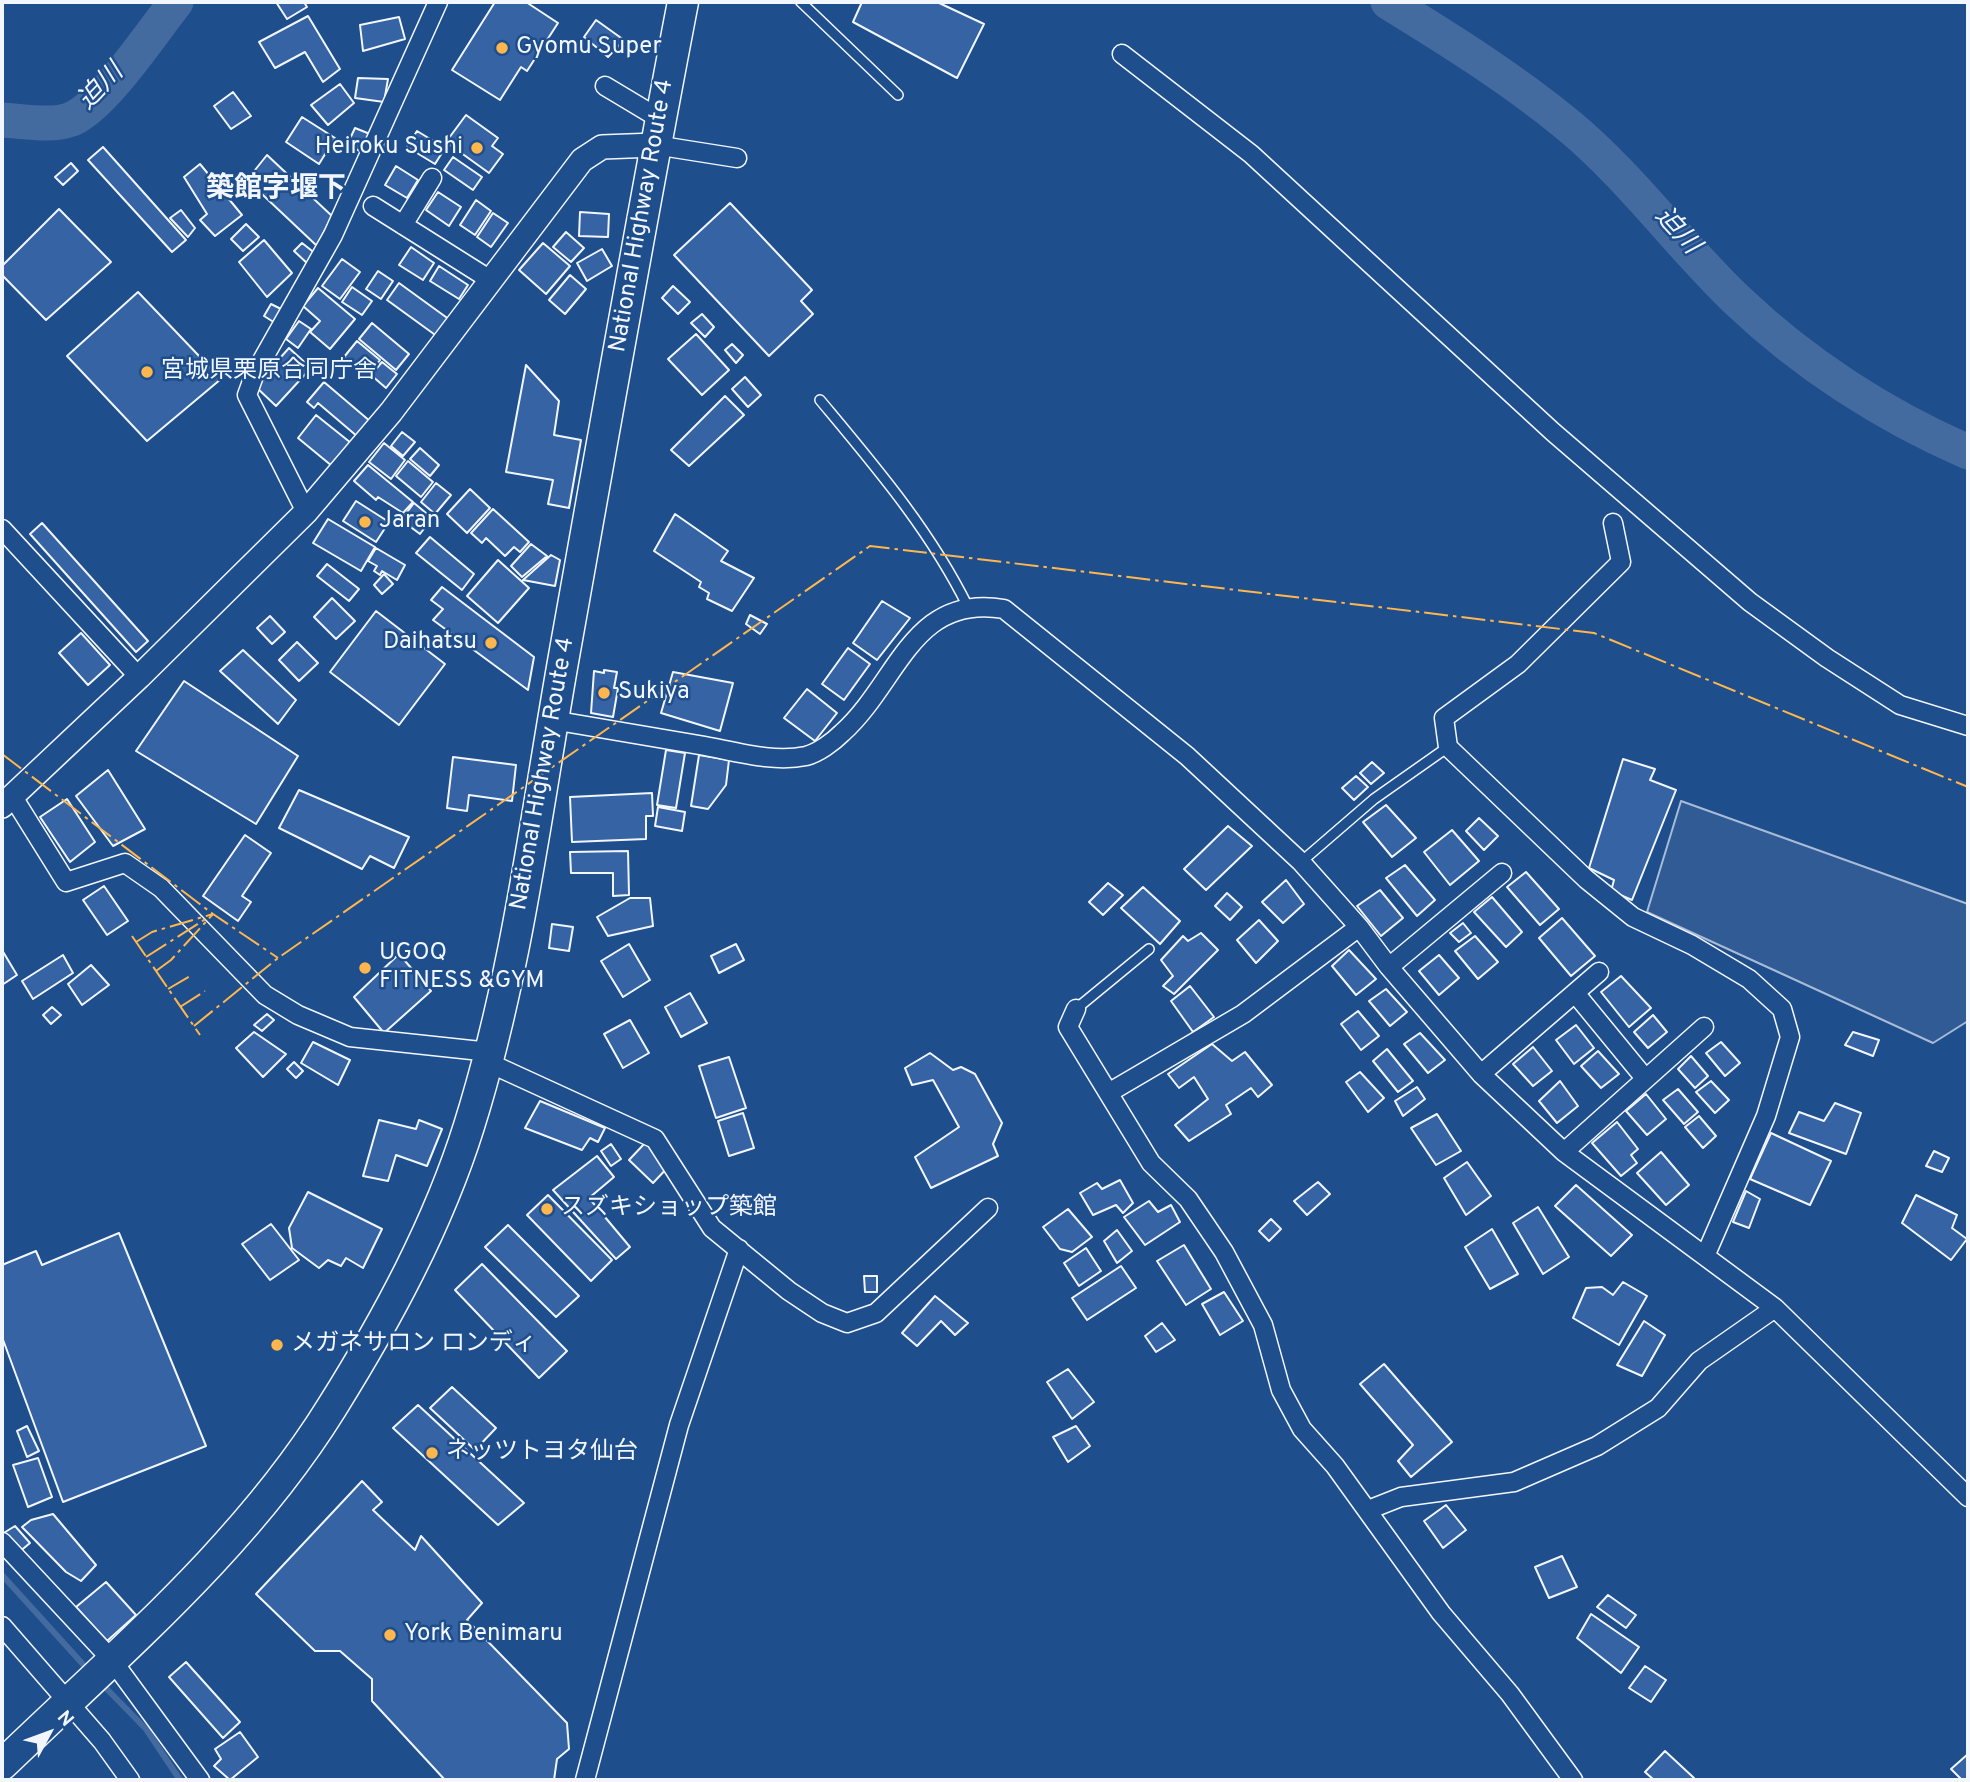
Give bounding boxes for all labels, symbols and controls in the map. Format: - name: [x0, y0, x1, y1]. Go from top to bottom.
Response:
- place label: Gyomu Super: [516, 34, 662, 62]
- marker: Gyomu Super: [494, 40, 510, 56]
- water label: 迫川: [73, 58, 131, 118]
- street label: National Highway Route 4: [605, 77, 681, 355]
- place label: Heiroku Sushi: [315, 134, 463, 162]
- marker: Heiroku Sushi: [469, 140, 485, 156]
- district label: 築館字堰下: [206, 173, 346, 207]
- water label: 迫川: [1647, 202, 1705, 262]
- place label: 宮城県栗原合同庁舎: [161, 358, 377, 386]
- marker: 宮城県栗原合同庁舎: [139, 364, 155, 380]
- place label: Jaran: [379, 508, 440, 536]
- marker: Jaran: [357, 514, 373, 530]
- place label: Daihatsu: [383, 629, 477, 657]
- marker: Daihatsu: [483, 635, 499, 651]
- street label: National Highway Route 4: [506, 635, 582, 913]
- place label: Sukiya: [618, 679, 690, 707]
- marker: Sukiya: [596, 685, 612, 701]
- place label: UGOQ FITNESS &GYM: [379, 940, 545, 996]
- marker: UGOQ FITNESS &GYM: [357, 960, 373, 976]
- place label: スズキショップ築館: [561, 1195, 777, 1223]
- marker: スズキショップ築館: [539, 1201, 555, 1217]
- place label: メガネサロン ロンディ: [291, 1331, 537, 1359]
- marker: メガネサロン ロンディ: [269, 1337, 285, 1353]
- place label: ネッツトヨタ仙台: [446, 1439, 638, 1467]
- marker: ネッツトヨタ仙台: [424, 1445, 440, 1461]
- place label: York Benimaru: [404, 1621, 563, 1649]
- marker: York Benimaru: [382, 1627, 398, 1643]
- north arrow: [14, 1698, 84, 1768]
- text: N: [51, 1706, 78, 1732]

